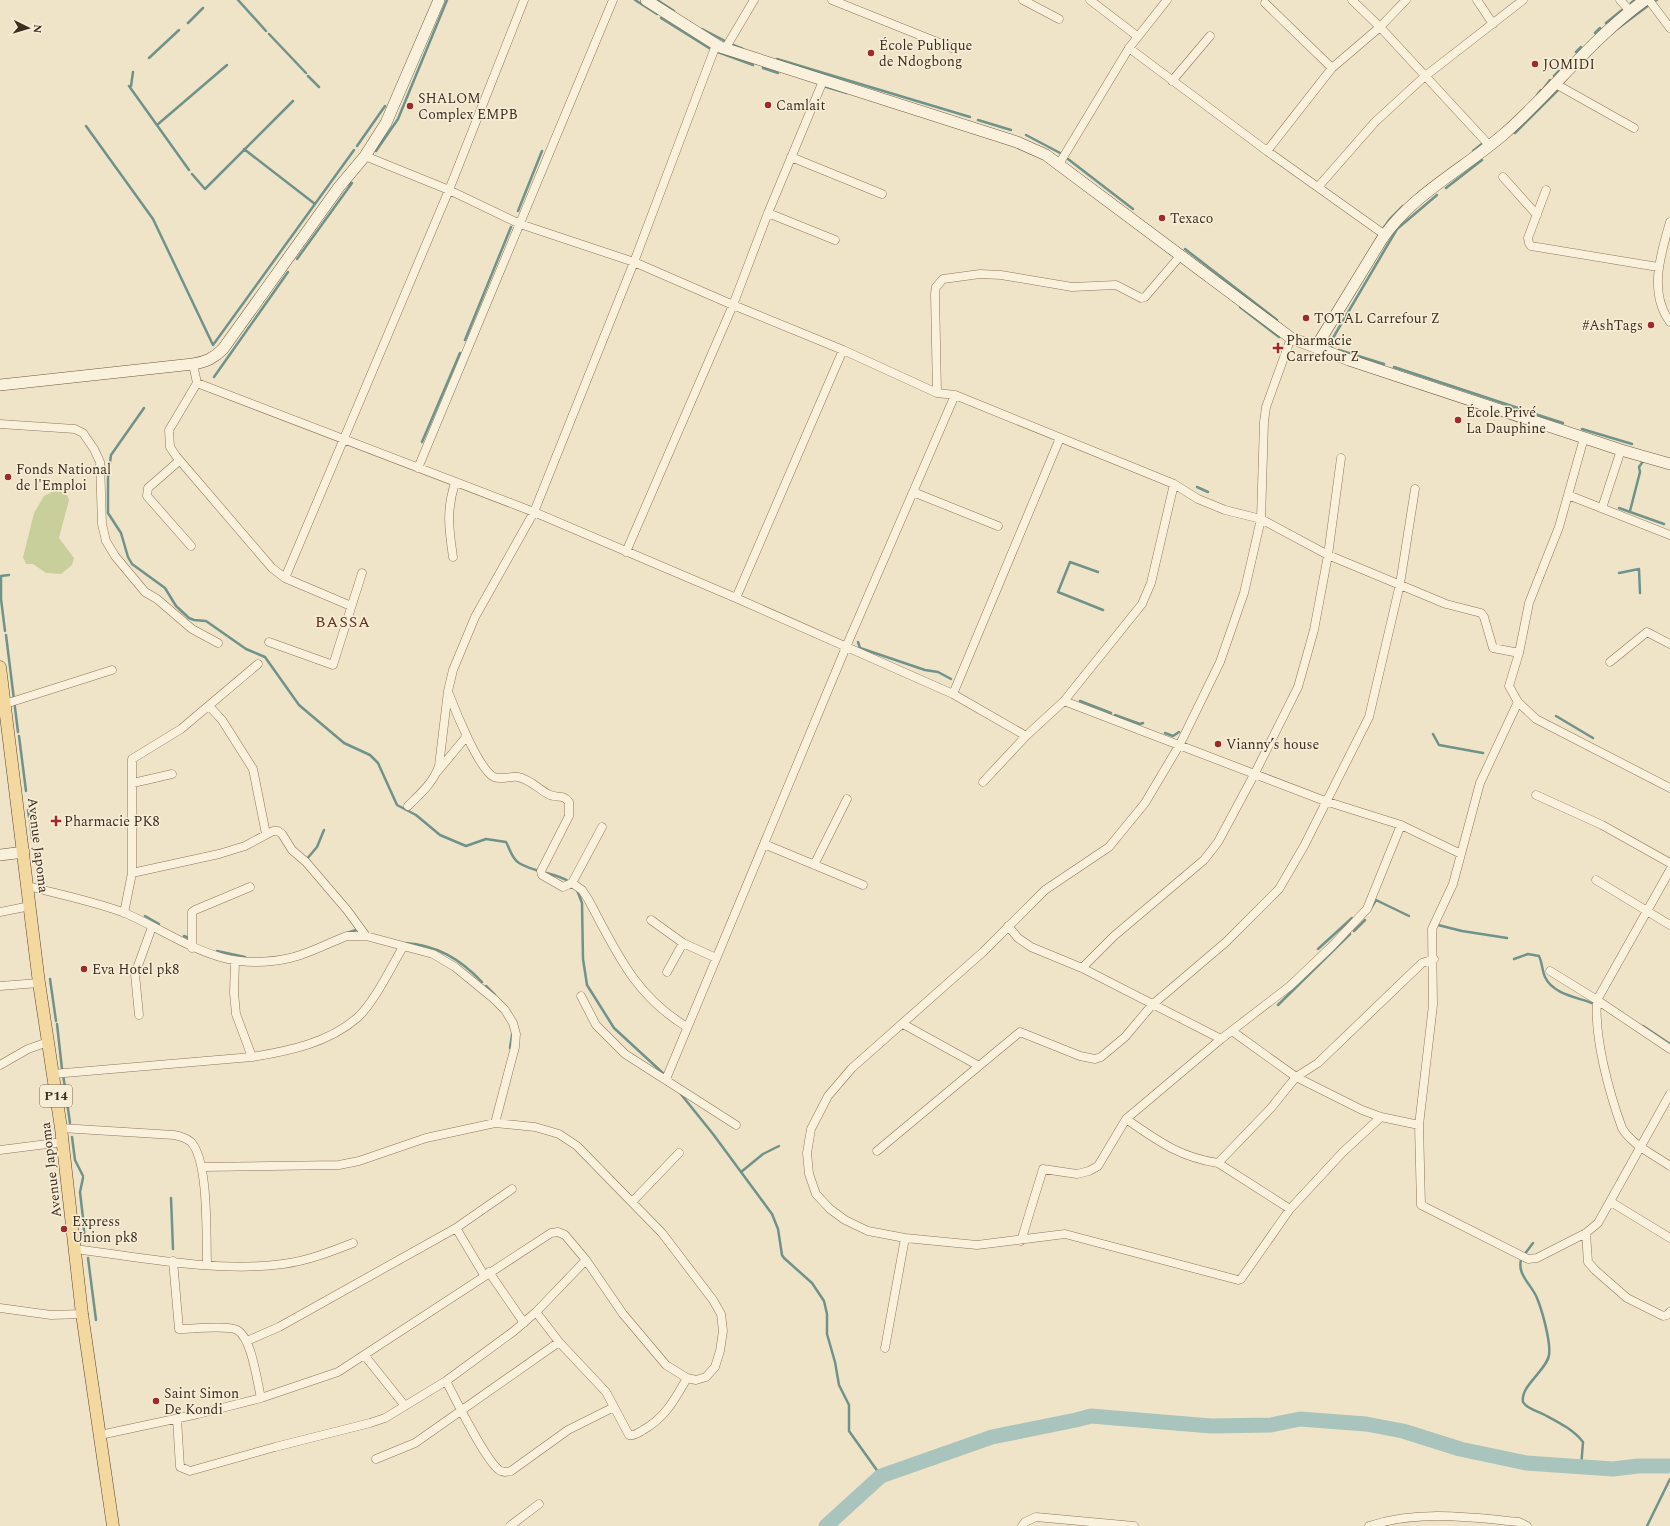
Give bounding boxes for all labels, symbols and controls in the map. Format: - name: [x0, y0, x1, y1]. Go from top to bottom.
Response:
- north arrow: [8, 8, 48, 48]
- text: N: [29, 24, 46, 34]
- place label: École Publique de Ndogbong: [879, 35, 973, 72]
- marker: École Publique de Ndogbong: [866, 48, 876, 58]
- place label: JOMIDI: [1543, 54, 1595, 75]
- marker: JOMIDI: [1530, 59, 1540, 69]
- place label: SHALOM Complex EMPB: [418, 88, 518, 125]
- place label: Camlait: [776, 95, 825, 116]
- marker: Camlait: [763, 100, 773, 110]
- marker: SHALOM Complex EMPB: [405, 101, 415, 111]
- place label: Texaco: [1170, 208, 1213, 229]
- marker: Texaco: [1157, 213, 1167, 223]
- place label: TOTAL Carrefour Z: [1314, 308, 1440, 329]
- marker: TOTAL Carrefour Z: [1301, 313, 1311, 323]
- place label: #AshTags: [1582, 315, 1643, 336]
- marker: #AshTags: [1646, 320, 1656, 330]
- place label: Pharmacie Carrefour Z: [1286, 330, 1359, 367]
- marker: Pharmacie Carrefour Z: [1273, 343, 1283, 353]
- place label: École Privé La Dauphine: [1466, 402, 1546, 439]
- marker: École Privé La Dauphine: [1453, 415, 1463, 425]
- place label: Fonds National de l'Emploi: [16, 459, 111, 496]
- marker: Fonds National de l'Emploi: [3, 472, 13, 482]
- district label: BASSA: [315, 610, 371, 634]
- place label: Vianny’s house: [1226, 734, 1320, 755]
- marker: Vianny’s house: [1213, 739, 1223, 749]
- street label: Avenue Japoma: [22, 796, 54, 894]
- place label: Pharmacie PK8: [64, 811, 160, 832]
- marker: Pharmacie PK8: [51, 816, 61, 826]
- place label: Eva Hotel pk8: [92, 959, 179, 980]
- marker: Eva Hotel pk8: [79, 964, 89, 974]
- road number: P14: [40, 1085, 72, 1107]
- street label: Avenue Japoma: [35, 1121, 67, 1219]
- place label: Express Union pk8: [72, 1211, 137, 1248]
- marker: Express Union pk8: [59, 1224, 69, 1234]
- place label: Saint Simon De Kondi: [164, 1383, 239, 1420]
- marker: Saint Simon De Kondi: [151, 1396, 161, 1406]

